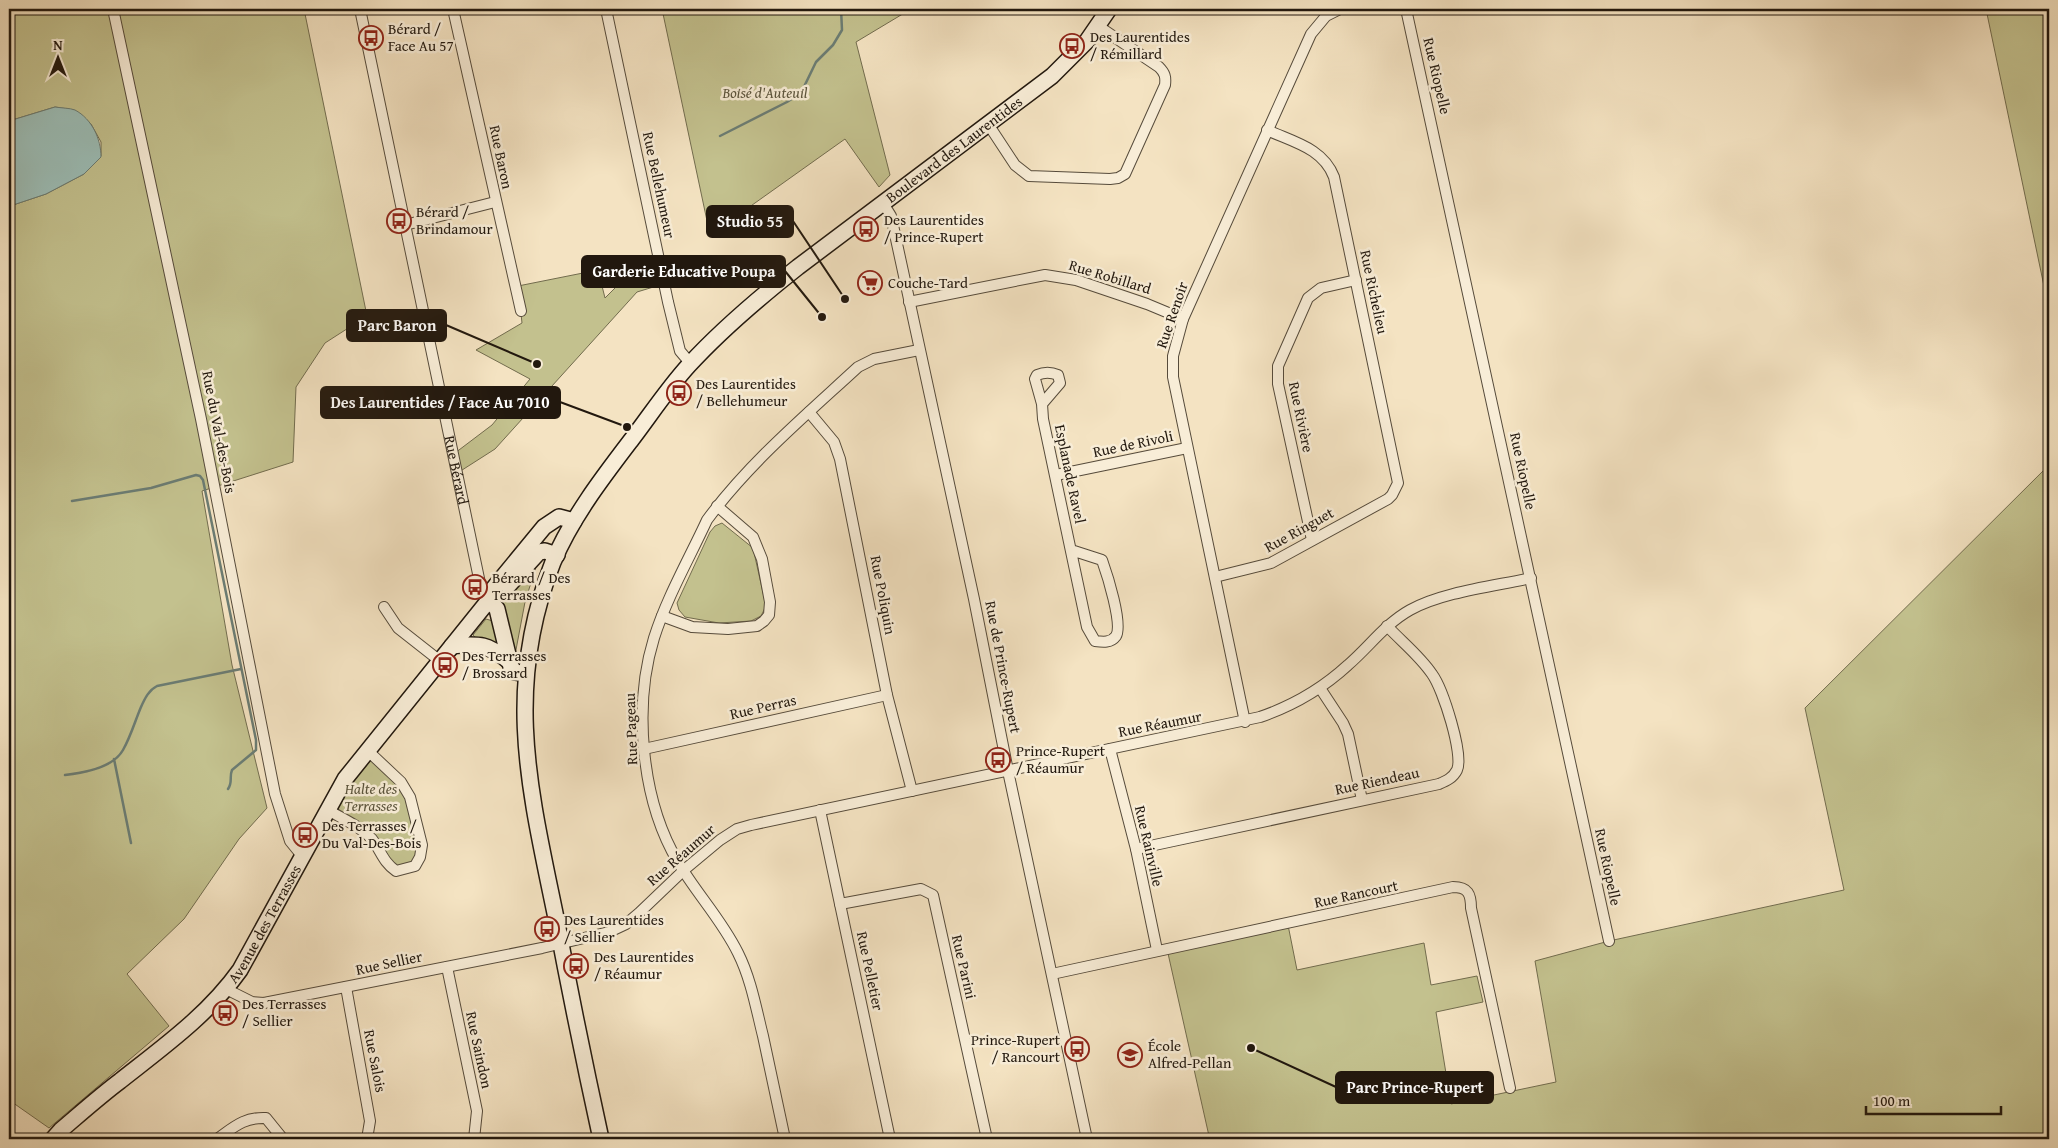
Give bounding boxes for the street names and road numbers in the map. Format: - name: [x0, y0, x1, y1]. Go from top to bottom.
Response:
- street label: Rue Riopelle: [1418, 35, 1457, 116]
- street label: Boulevard des Laurentides: [881, 91, 1027, 207]
- street label: Rue Baron: [484, 123, 519, 191]
- street label: Rue Bellehumeur: [638, 130, 681, 240]
- street label: Rue Richelieu: [1355, 248, 1394, 337]
- street label: Rue Robillard: [1066, 254, 1154, 299]
- street label: Rue Renoir: [1150, 279, 1193, 351]
- street label: Rue du Val-des-Bois: [197, 369, 242, 495]
- street label: Rue Rivière: [1284, 380, 1319, 454]
- street label: Esplanade Ravel: [1050, 422, 1091, 525]
- street label: Rue de Rivoli: [1091, 425, 1175, 462]
- street label: Rue Riopelle: [1505, 430, 1542, 511]
- street label: Rue Bérard: [439, 434, 474, 506]
- street label: Rue Ringuet: [1260, 502, 1338, 557]
- street label: Rue Poliquin: [866, 554, 902, 637]
- street label: Rue de Prince-Rupert: [980, 599, 1027, 736]
- street label: Rue Perras: [728, 689, 798, 724]
- street label: Rue Pageau: [619, 692, 642, 765]
- street label: Rue Réaumur: [1116, 705, 1203, 742]
- street label: Rue Riendeau: [1333, 761, 1422, 800]
- street label: Rue Rainville: [1130, 803, 1169, 888]
- street label: Rue Réaumur: [642, 819, 719, 890]
- street label: Rue Riopelle: [1590, 826, 1627, 907]
- street label: Avenue des Terrasses: [223, 861, 306, 988]
- street label: Rue Rancourt: [1312, 874, 1400, 913]
- street label: Rue Pelletier: [852, 929, 889, 1012]
- street label: Rue Parini: [947, 933, 982, 1001]
- street label: Rue Sellier: [354, 945, 424, 980]
- street label: Rue Saindon: [461, 1009, 498, 1091]
- street label: Rue Salois: [359, 1028, 392, 1094]

